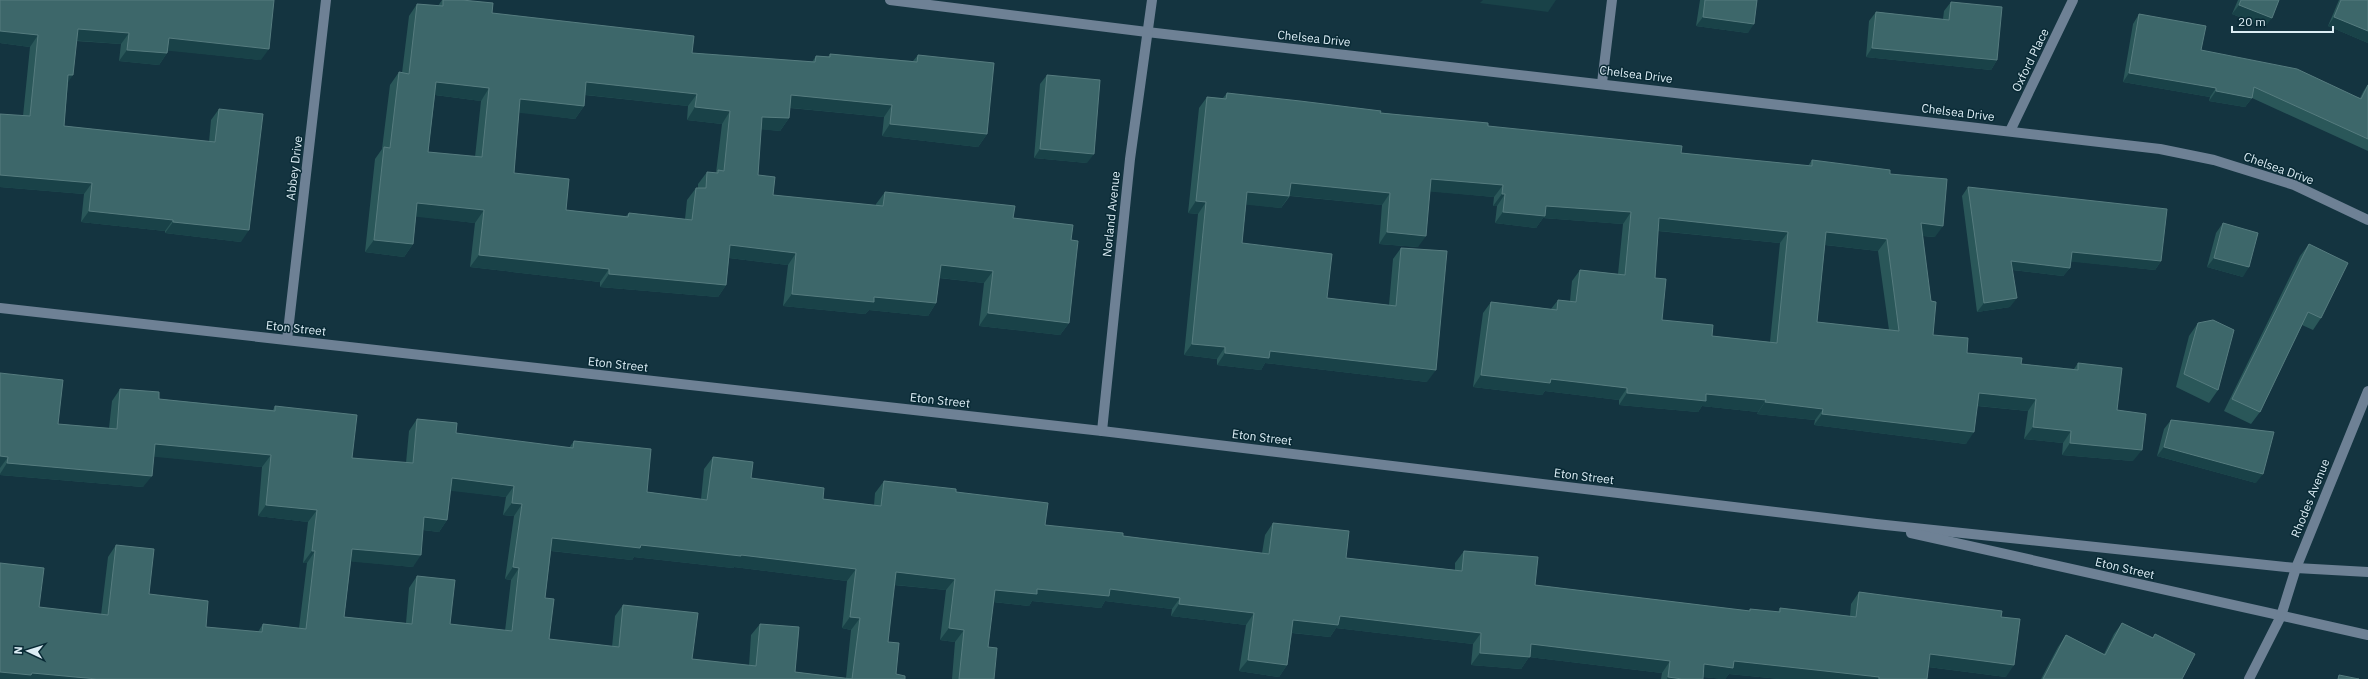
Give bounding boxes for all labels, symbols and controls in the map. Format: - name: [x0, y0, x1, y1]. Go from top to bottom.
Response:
- scale bar: [2232, 8, 2333, 34]
- text: 20 m: [2238, 14, 2266, 29]
- street label: Oxford Place: [2008, 25, 2052, 94]
- street label: Chelsea Drive: [1277, 27, 1352, 49]
- street label: Chelsea Drive: [1599, 62, 1674, 86]
- street label: Chelsea Drive: [1921, 100, 1996, 124]
- street label: Abbey Drive: [283, 135, 305, 201]
- street label: Chelsea Drive: [2242, 148, 2317, 188]
- street label: Norland Avenue: [1099, 170, 1123, 258]
- street label: Eton Street: [265, 317, 327, 339]
- street label: Eton Street: [587, 353, 649, 375]
- street label: Eton Street: [909, 389, 971, 411]
- street label: Eton Street: [1231, 426, 1293, 448]
- street label: Rhodes Avenue: [2287, 456, 2333, 540]
- street label: Eton Street: [1553, 465, 1615, 487]
- street label: Eton Street: [2094, 554, 2156, 582]
- north arrow: [8, 631, 48, 671]
- text: N: [11, 646, 25, 655]

